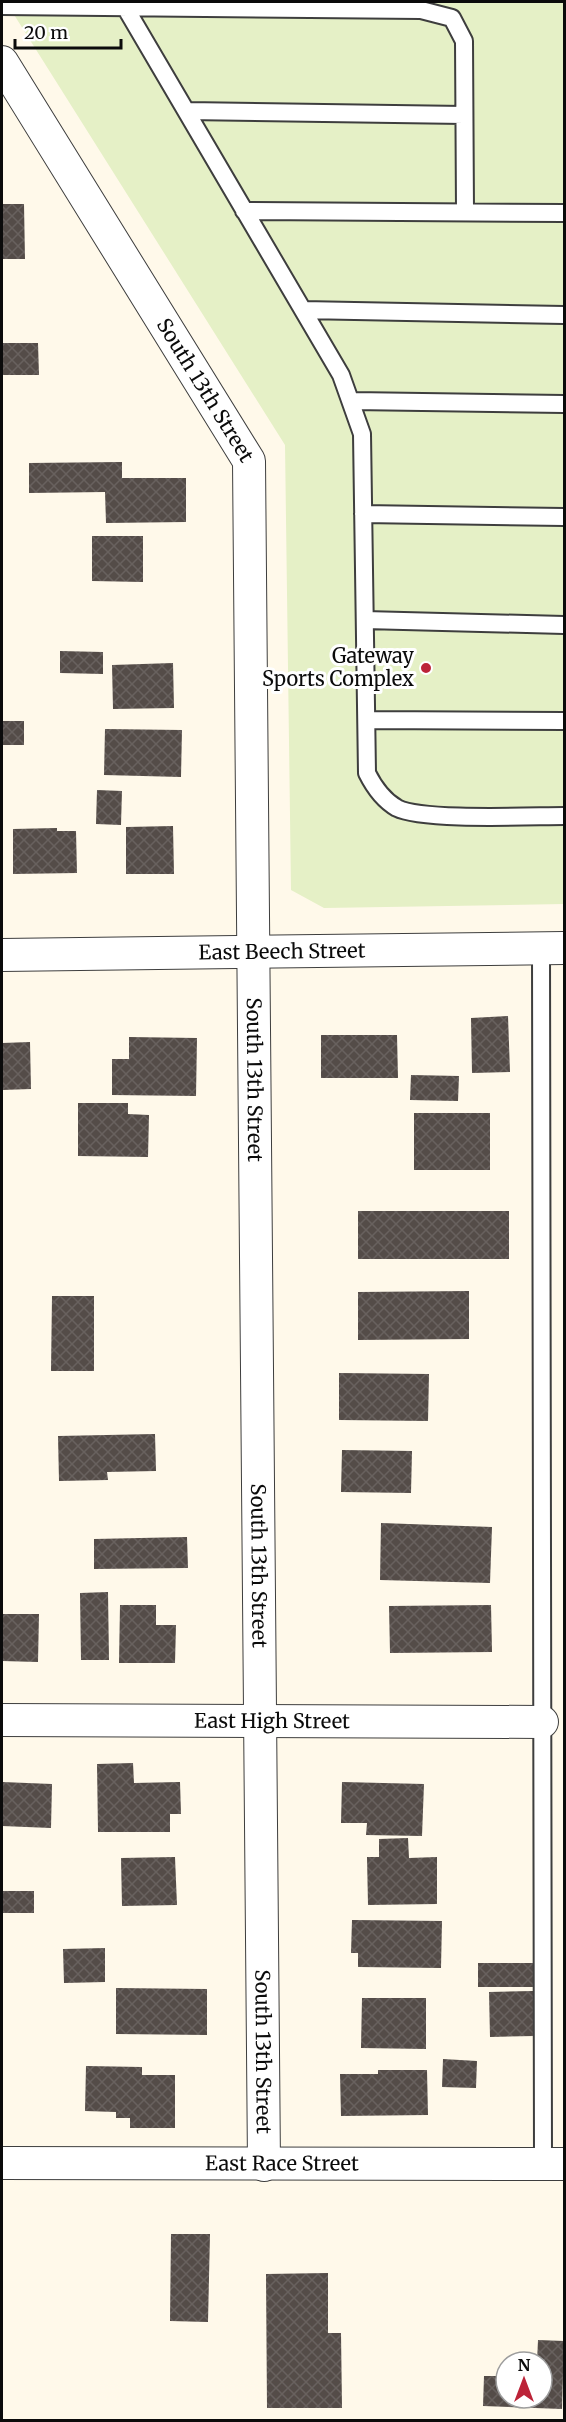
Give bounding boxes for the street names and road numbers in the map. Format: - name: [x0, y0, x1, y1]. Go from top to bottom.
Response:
- street label: South 13th Street: [152, 313, 260, 467]
- street label: East Beech Street: [198, 937, 366, 965]
- street label: South 13th Street: [242, 997, 268, 1162]
- street label: South 13th Street: [246, 1483, 272, 1648]
- street label: East High Street: [194, 1708, 350, 1733]
- street label: South 13th Street: [250, 1969, 277, 2134]
- street label: East Race Street: [205, 2150, 359, 2176]

